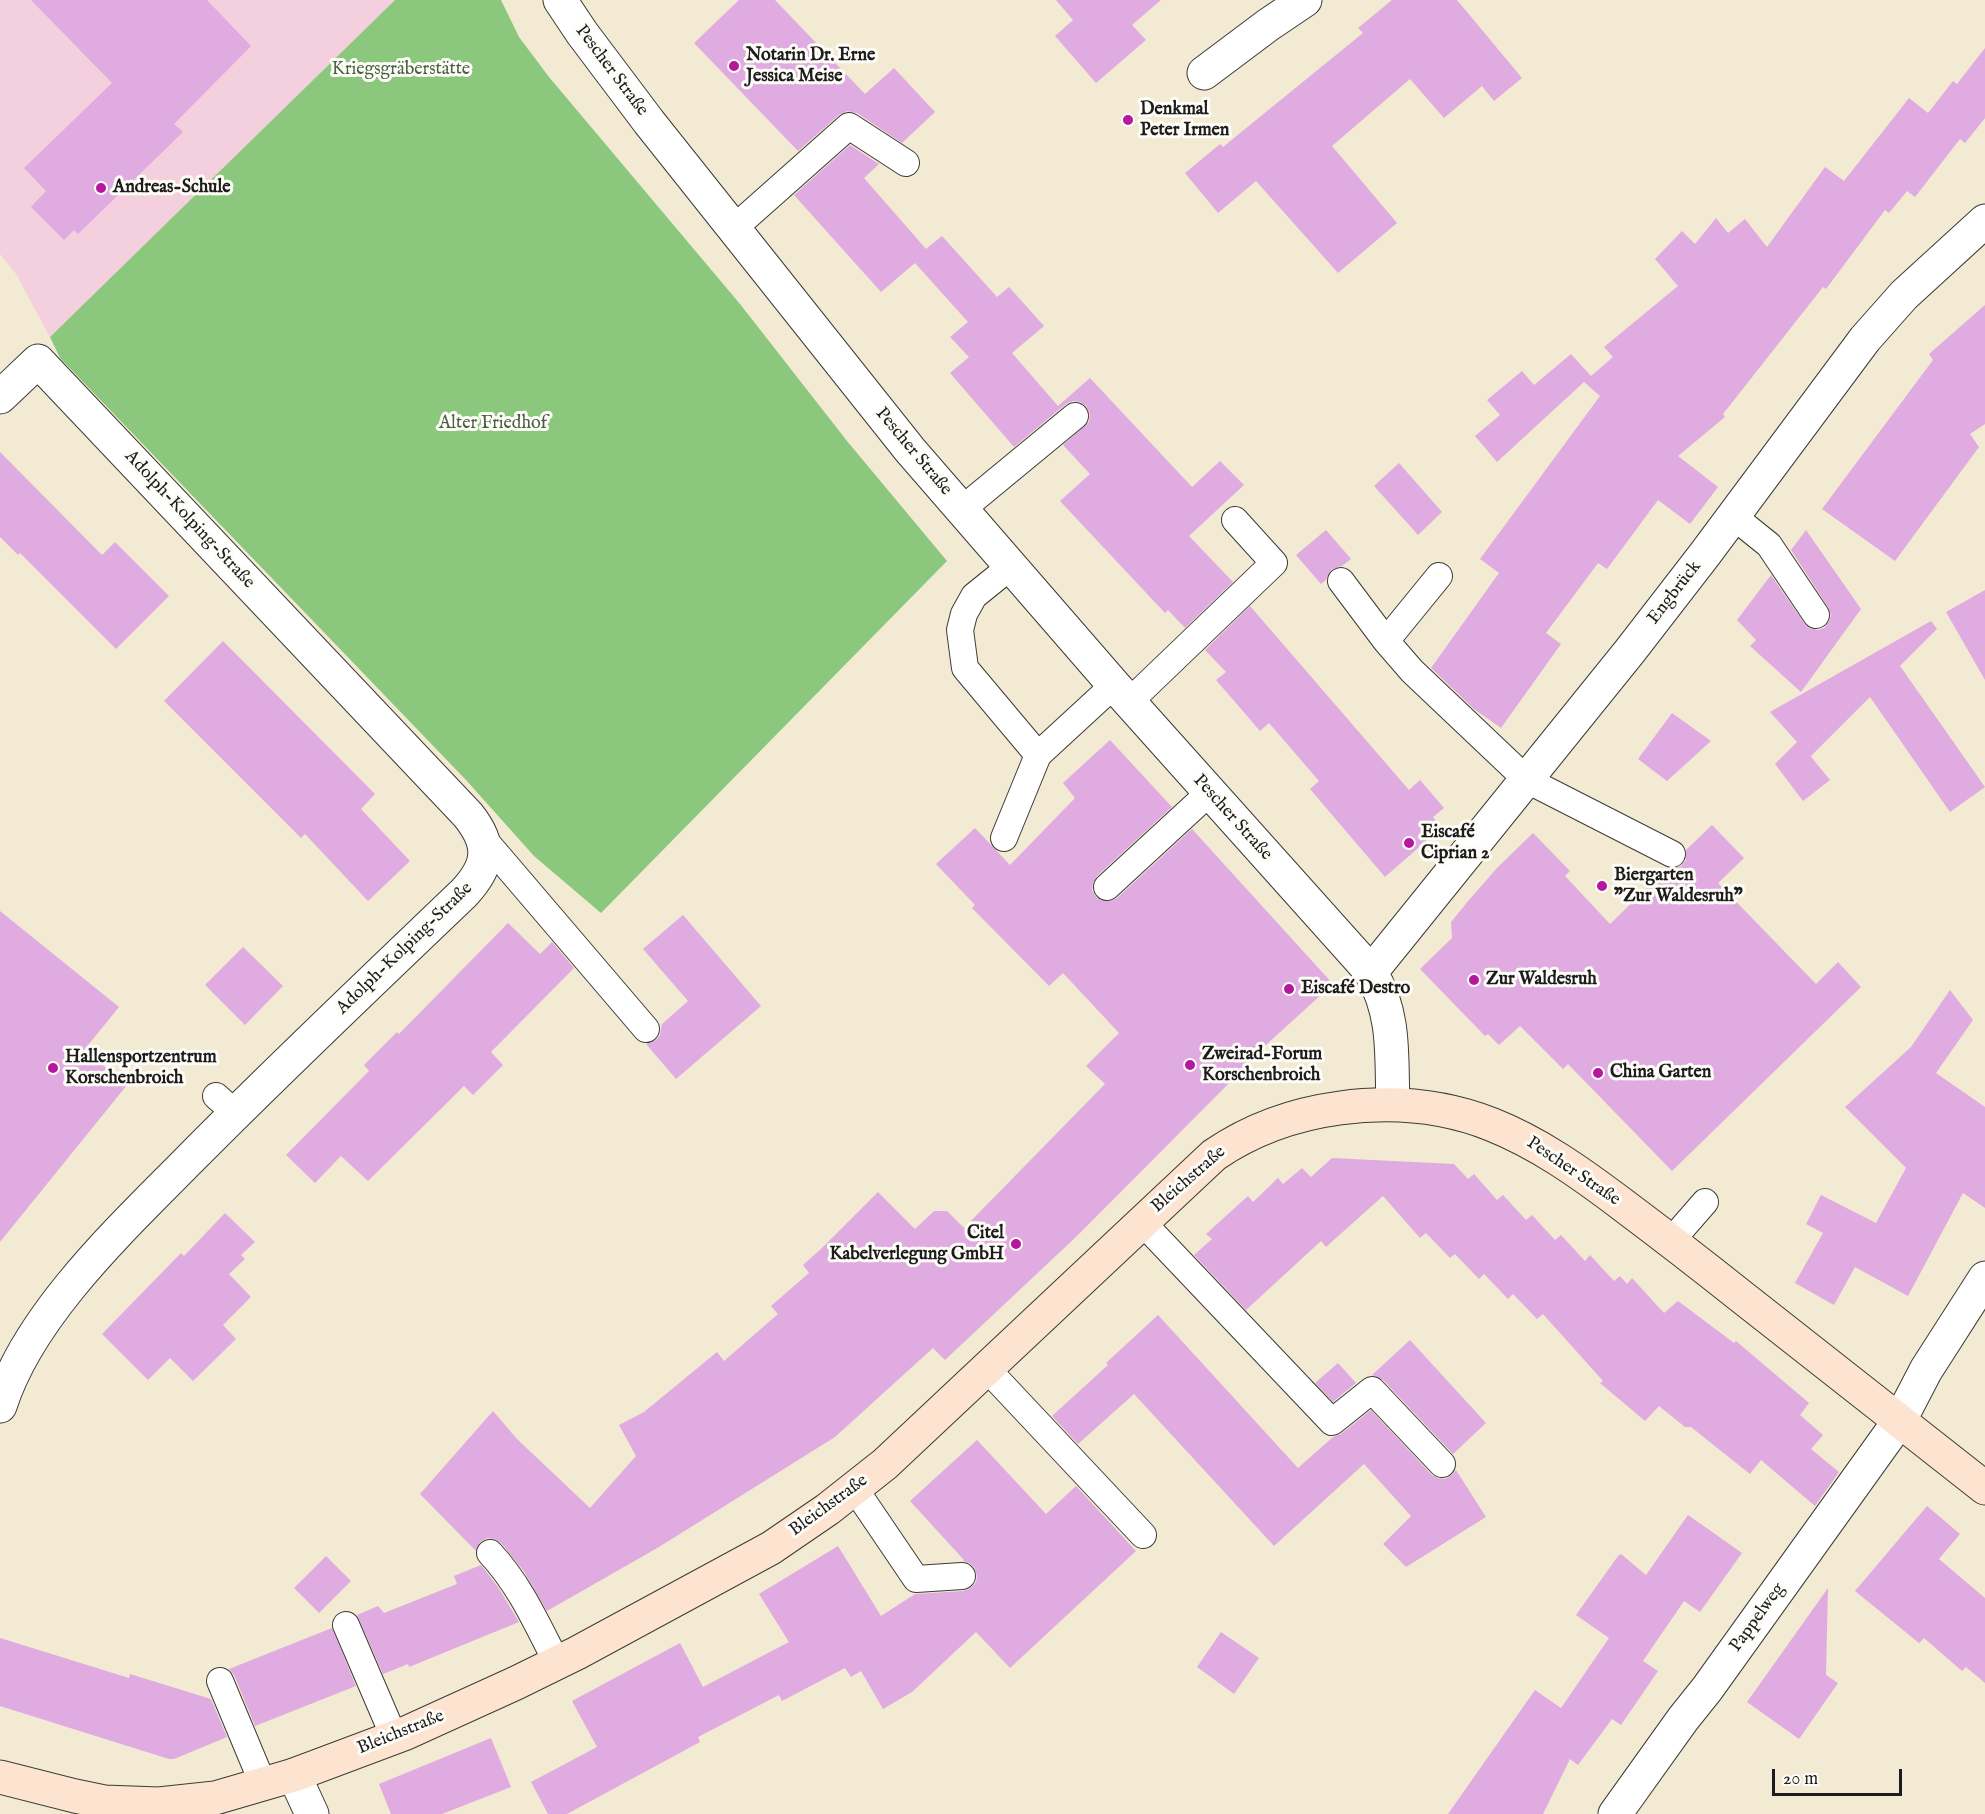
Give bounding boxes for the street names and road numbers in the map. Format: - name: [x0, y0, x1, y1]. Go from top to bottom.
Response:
- street label: Pescher Straße: [570, 21, 652, 121]
- street label: Pescher Straße: [870, 404, 956, 500]
- street label: Adolph-Kolping-Straße: [119, 446, 259, 594]
- street label: Engbrück: [1643, 557, 1707, 629]
- street label: Pescher Straße: [1188, 771, 1276, 865]
- street label: Adolph-Kolping-Straße: [332, 878, 478, 1020]
- street label: Pescher Straße: [1522, 1133, 1624, 1211]
- street label: Bleichstraße: [1147, 1142, 1231, 1218]
- street label: Bleichstraße: [786, 1470, 872, 1542]
- street label: Pappelweg: [1726, 1579, 1790, 1657]
- street label: Bleichstraße: [355, 1706, 447, 1760]

